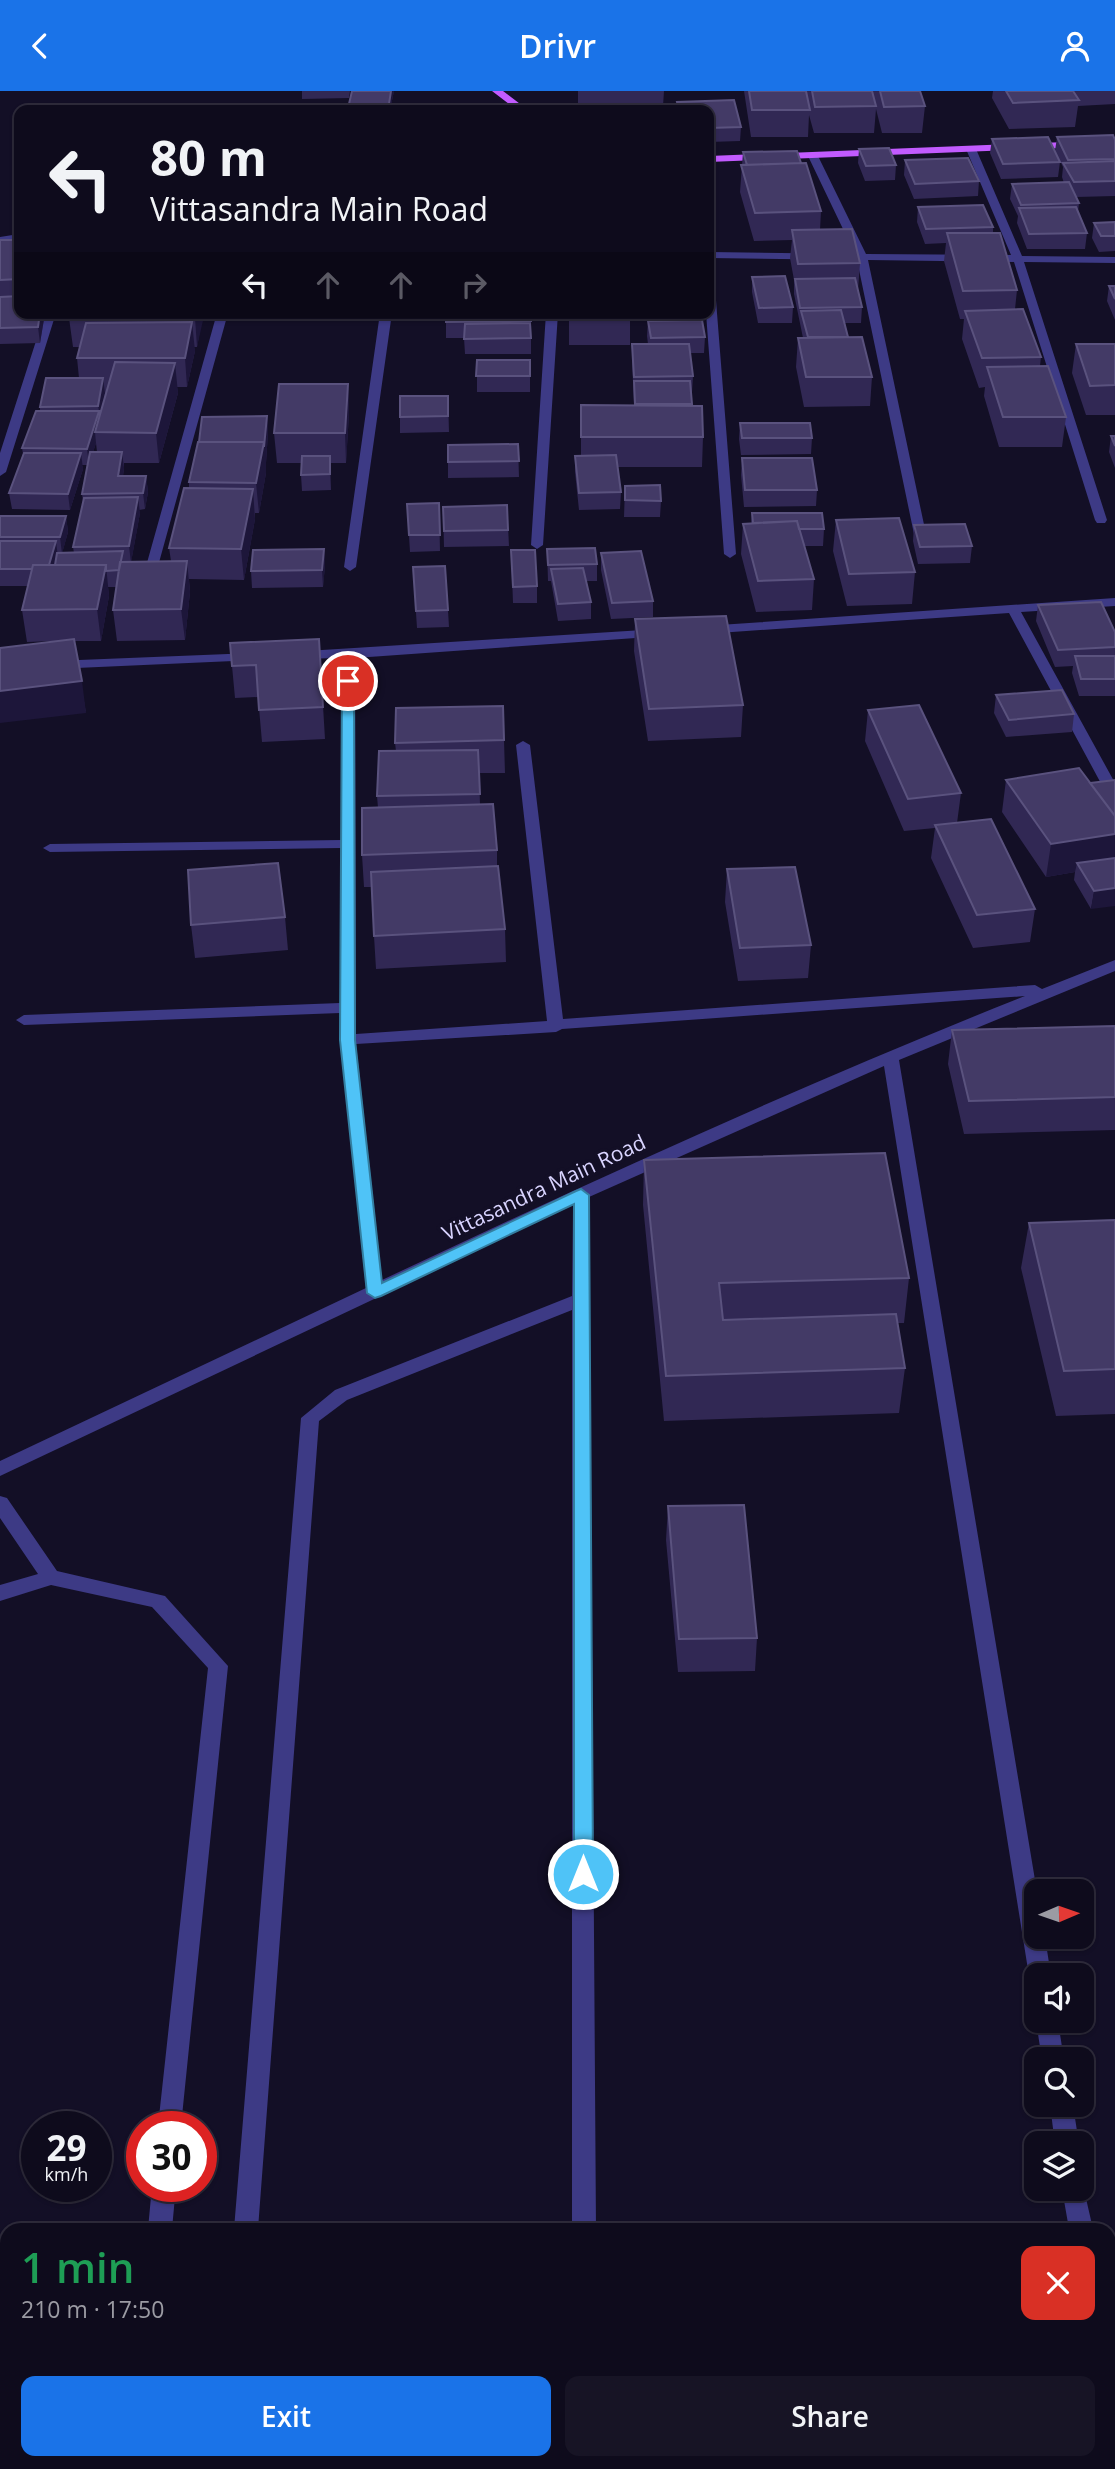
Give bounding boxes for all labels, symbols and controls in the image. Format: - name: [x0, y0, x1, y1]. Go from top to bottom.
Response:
- text: Drivr: [519, 24, 596, 67]
- icon: back: [21, 27, 59, 65]
- icon: person: [1056, 27, 1094, 65]
- text: 80 m: [150, 124, 267, 190]
- icon: left: [35, 133, 126, 224]
- text: Vittasandra Main Road: [150, 187, 488, 230]
- icon: left: [236, 266, 274, 304]
- icon: ahead: [309, 266, 347, 304]
- icon: ahead: [382, 266, 420, 304]
- icon: right: [455, 266, 493, 304]
- pin: [318, 651, 378, 711]
- icon: arrive: [329, 662, 367, 700]
- street label: Vittasandra Main Road: [437, 1128, 650, 1247]
- position arrow: [546, 1837, 620, 1911]
- north arrow: [1024, 1879, 1094, 1949]
- map controls: [1024, 1879, 1094, 2201]
- button: sound: [1024, 1963, 1094, 2033]
- button: search: [1024, 2047, 1094, 2117]
- speed limit sign: 30: [126, 2111, 217, 2202]
- text: 29: [46, 2124, 87, 2171]
- button: layers: [1024, 2131, 1094, 2201]
- text: km/h: [45, 2162, 88, 2186]
- text: 1 min: [21, 2238, 134, 2295]
- button: close: [1021, 2246, 1095, 2320]
- text: 210 m · 17:50: [21, 2293, 164, 2325]
- button: Exit: [21, 2376, 551, 2456]
- button: Share: [565, 2376, 1095, 2456]

